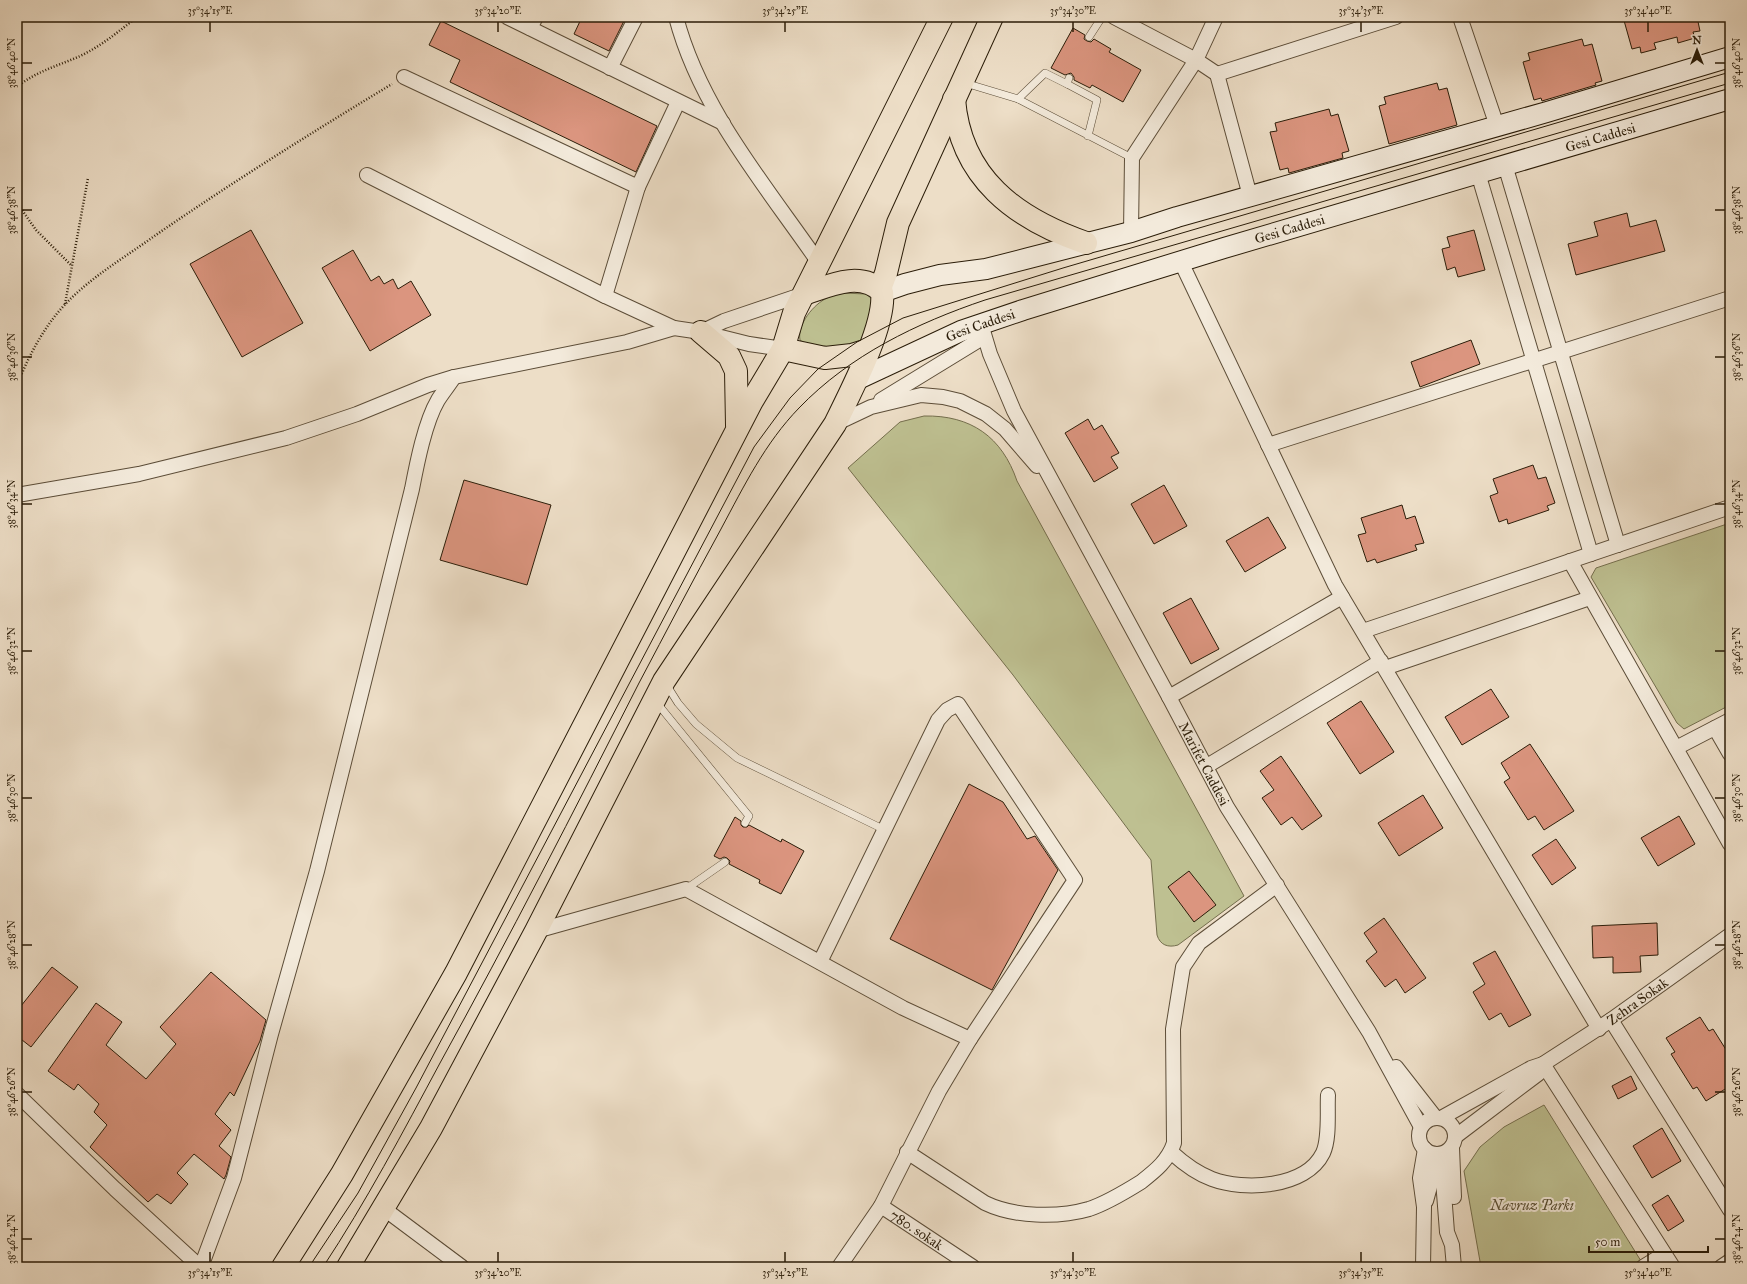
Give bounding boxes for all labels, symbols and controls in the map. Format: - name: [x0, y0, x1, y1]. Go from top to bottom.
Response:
- text: 35°34'15"E: [188, 5, 232, 17]
- text: 35°34'20"E: [475, 5, 521, 17]
- text: 35°34'25"E: [762, 5, 808, 17]
- text: 35°34'30"E: [1050, 5, 1096, 17]
- text: 35°34'35"E: [1339, 5, 1383, 17]
- text: 35°34'40"E: [1624, 5, 1672, 17]
- north arrow: [1677, 30, 1717, 70]
- text: N: [1692, 34, 1702, 47]
- text: 38°46'40"N: [6, 37, 18, 88]
- text: 38°46'40"N: [1731, 37, 1743, 88]
- street label: Gesi Caddesi: [1563, 119, 1638, 156]
- text: 38°46'38"N: [6, 185, 18, 234]
- text: 38°46'38"N: [1731, 185, 1743, 234]
- street label: Gesi Caddesi: [1253, 211, 1327, 248]
- street label: Gesi Caddesi: [943, 305, 1017, 346]
- text: 38°46'36"N: [6, 332, 18, 381]
- text: 38°46'36"N: [1731, 332, 1743, 381]
- text: 38°46'34"N: [6, 479, 18, 528]
- text: 38°46'34"N: [1731, 479, 1743, 528]
- text: 38°46'32"N: [6, 626, 18, 675]
- text: 38°46'32"N: [1731, 626, 1743, 675]
- street label: Marifet Caddesi: [1175, 719, 1233, 809]
- text: 38°46'30"N: [6, 773, 18, 823]
- text: 38°46'30"N: [1731, 773, 1743, 823]
- text: 38°46'28"N: [6, 920, 18, 970]
- text: 38°46'28"N: [1731, 920, 1743, 970]
- street label: Zehra Sokak: [1604, 974, 1672, 1029]
- text: 38°46'26"N: [6, 1067, 18, 1117]
- text: 38°46'26"N: [1731, 1067, 1743, 1117]
- park label: Navruz Parkı: [1489, 1197, 1574, 1214]
- street label: 780. sokak: [887, 1206, 947, 1254]
- text: 38°46'24"N: [6, 1214, 18, 1264]
- text: 38°46'24"N: [1731, 1214, 1743, 1264]
- scale bar: [1589, 1228, 1708, 1254]
- text: 50 m: [1595, 1235, 1620, 1249]
- text: 35°34'15"E: [188, 1267, 232, 1279]
- text: 35°34'20"E: [475, 1267, 521, 1279]
- text: 35°34'25"E: [762, 1267, 808, 1279]
- text: 35°34'30"E: [1050, 1267, 1096, 1279]
- text: 35°34'35"E: [1339, 1267, 1383, 1279]
- text: 35°34'40"E: [1624, 1267, 1672, 1279]

